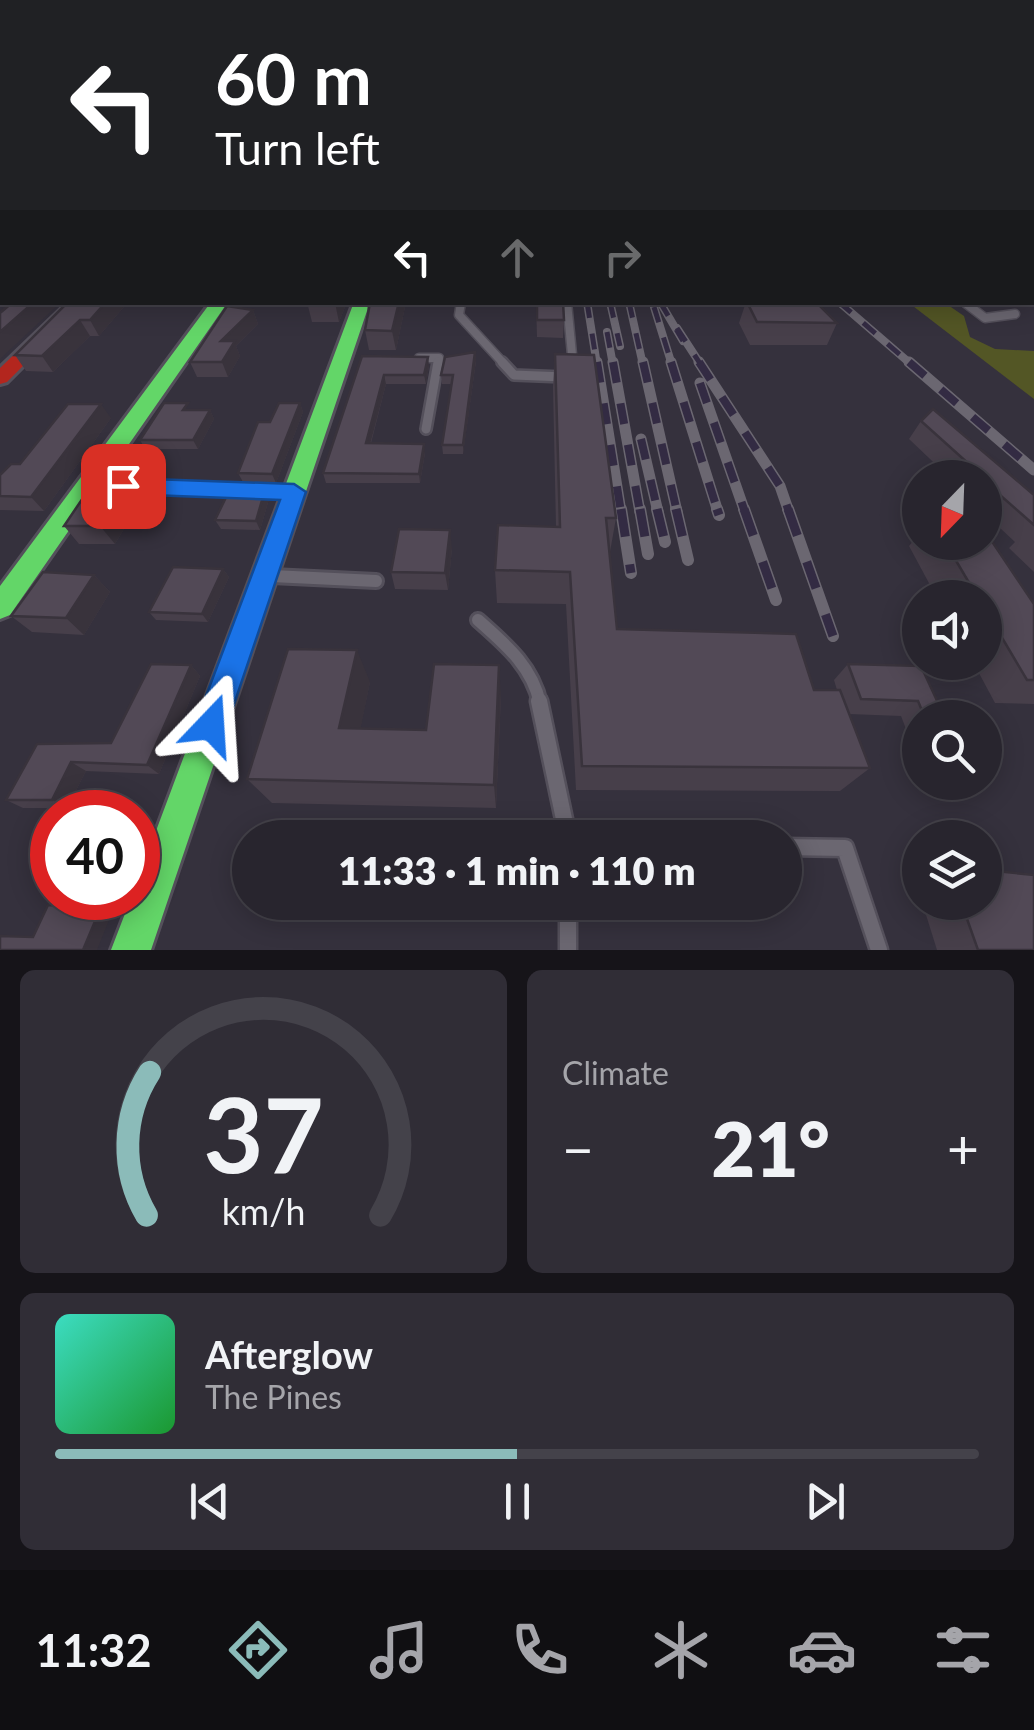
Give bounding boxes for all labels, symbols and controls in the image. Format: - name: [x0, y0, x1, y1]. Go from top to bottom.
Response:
- text: 60 m: [215, 36, 372, 120]
- icon: left: [50, 40, 180, 170]
- text: Turn left: [215, 121, 380, 175]
- icon: left: [385, 230, 440, 285]
- icon: ahead: [490, 230, 545, 285]
- icon: right: [595, 230, 650, 285]
- pin: [81, 444, 166, 529]
- icon: arrive: [96, 459, 151, 514]
- north arrow: [902, 460, 1002, 560]
- map controls: [902, 460, 1002, 920]
- button: sound: [902, 580, 1002, 680]
- position arrow: [159, 673, 263, 777]
- button: search: [902, 700, 1002, 800]
- speed limit sign: 40: [30, 790, 160, 920]
- button: layers: [902, 820, 1002, 920]
- text: 11:33 · 1 min · 110 m: [338, 847, 696, 893]
- text: Climate: [562, 1053, 669, 1092]
- text: 37: [203, 1070, 324, 1195]
- text: 21°: [711, 1103, 830, 1193]
- text: −: [562, 1115, 594, 1181]
- text: +: [947, 1115, 979, 1181]
- text: km/h: [222, 1190, 305, 1233]
- text: Afterglow: [205, 1331, 373, 1377]
- text: The Pines: [205, 1377, 342, 1416]
- icon: previous: [182, 1474, 237, 1529]
- icon: pause: [490, 1474, 545, 1529]
- icon: next: [798, 1474, 853, 1529]
- icon: directions: [223, 1615, 293, 1685]
- icon: music: [364, 1615, 434, 1685]
- icon: phone: [505, 1615, 575, 1685]
- icon: climate: [646, 1615, 716, 1685]
- icon: car: [787, 1615, 857, 1685]
- icon: filters: [928, 1615, 998, 1685]
- text: 11:32: [36, 1623, 152, 1677]

